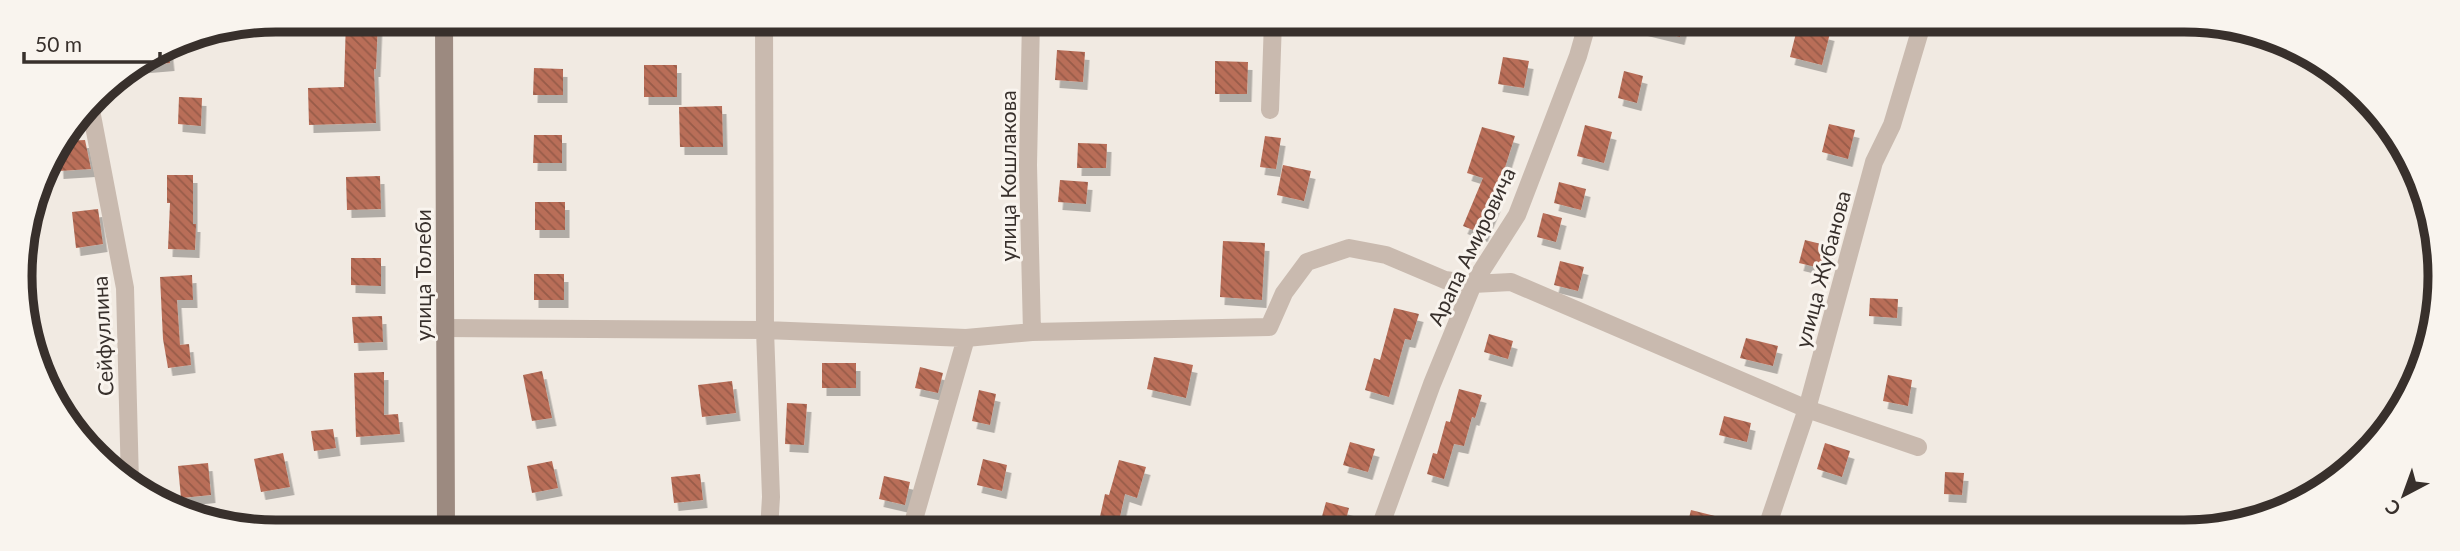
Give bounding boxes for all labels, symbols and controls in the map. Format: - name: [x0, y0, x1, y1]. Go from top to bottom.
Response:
- scale bar: [24, 21, 161, 65]
- text: 50 m: [35, 31, 82, 56]
- street label: улица Кошлакова: [995, 90, 1020, 262]
- street label: Арапа Амировича: [1422, 163, 1520, 329]
- street label: улица Жубанова: [1789, 188, 1855, 350]
- street label: улица Толеби: [410, 209, 435, 341]
- street label: Сейфуллина: [86, 275, 118, 397]
- north arrow: [2369, 460, 2439, 530]
- text: С: [2380, 495, 2405, 521]

